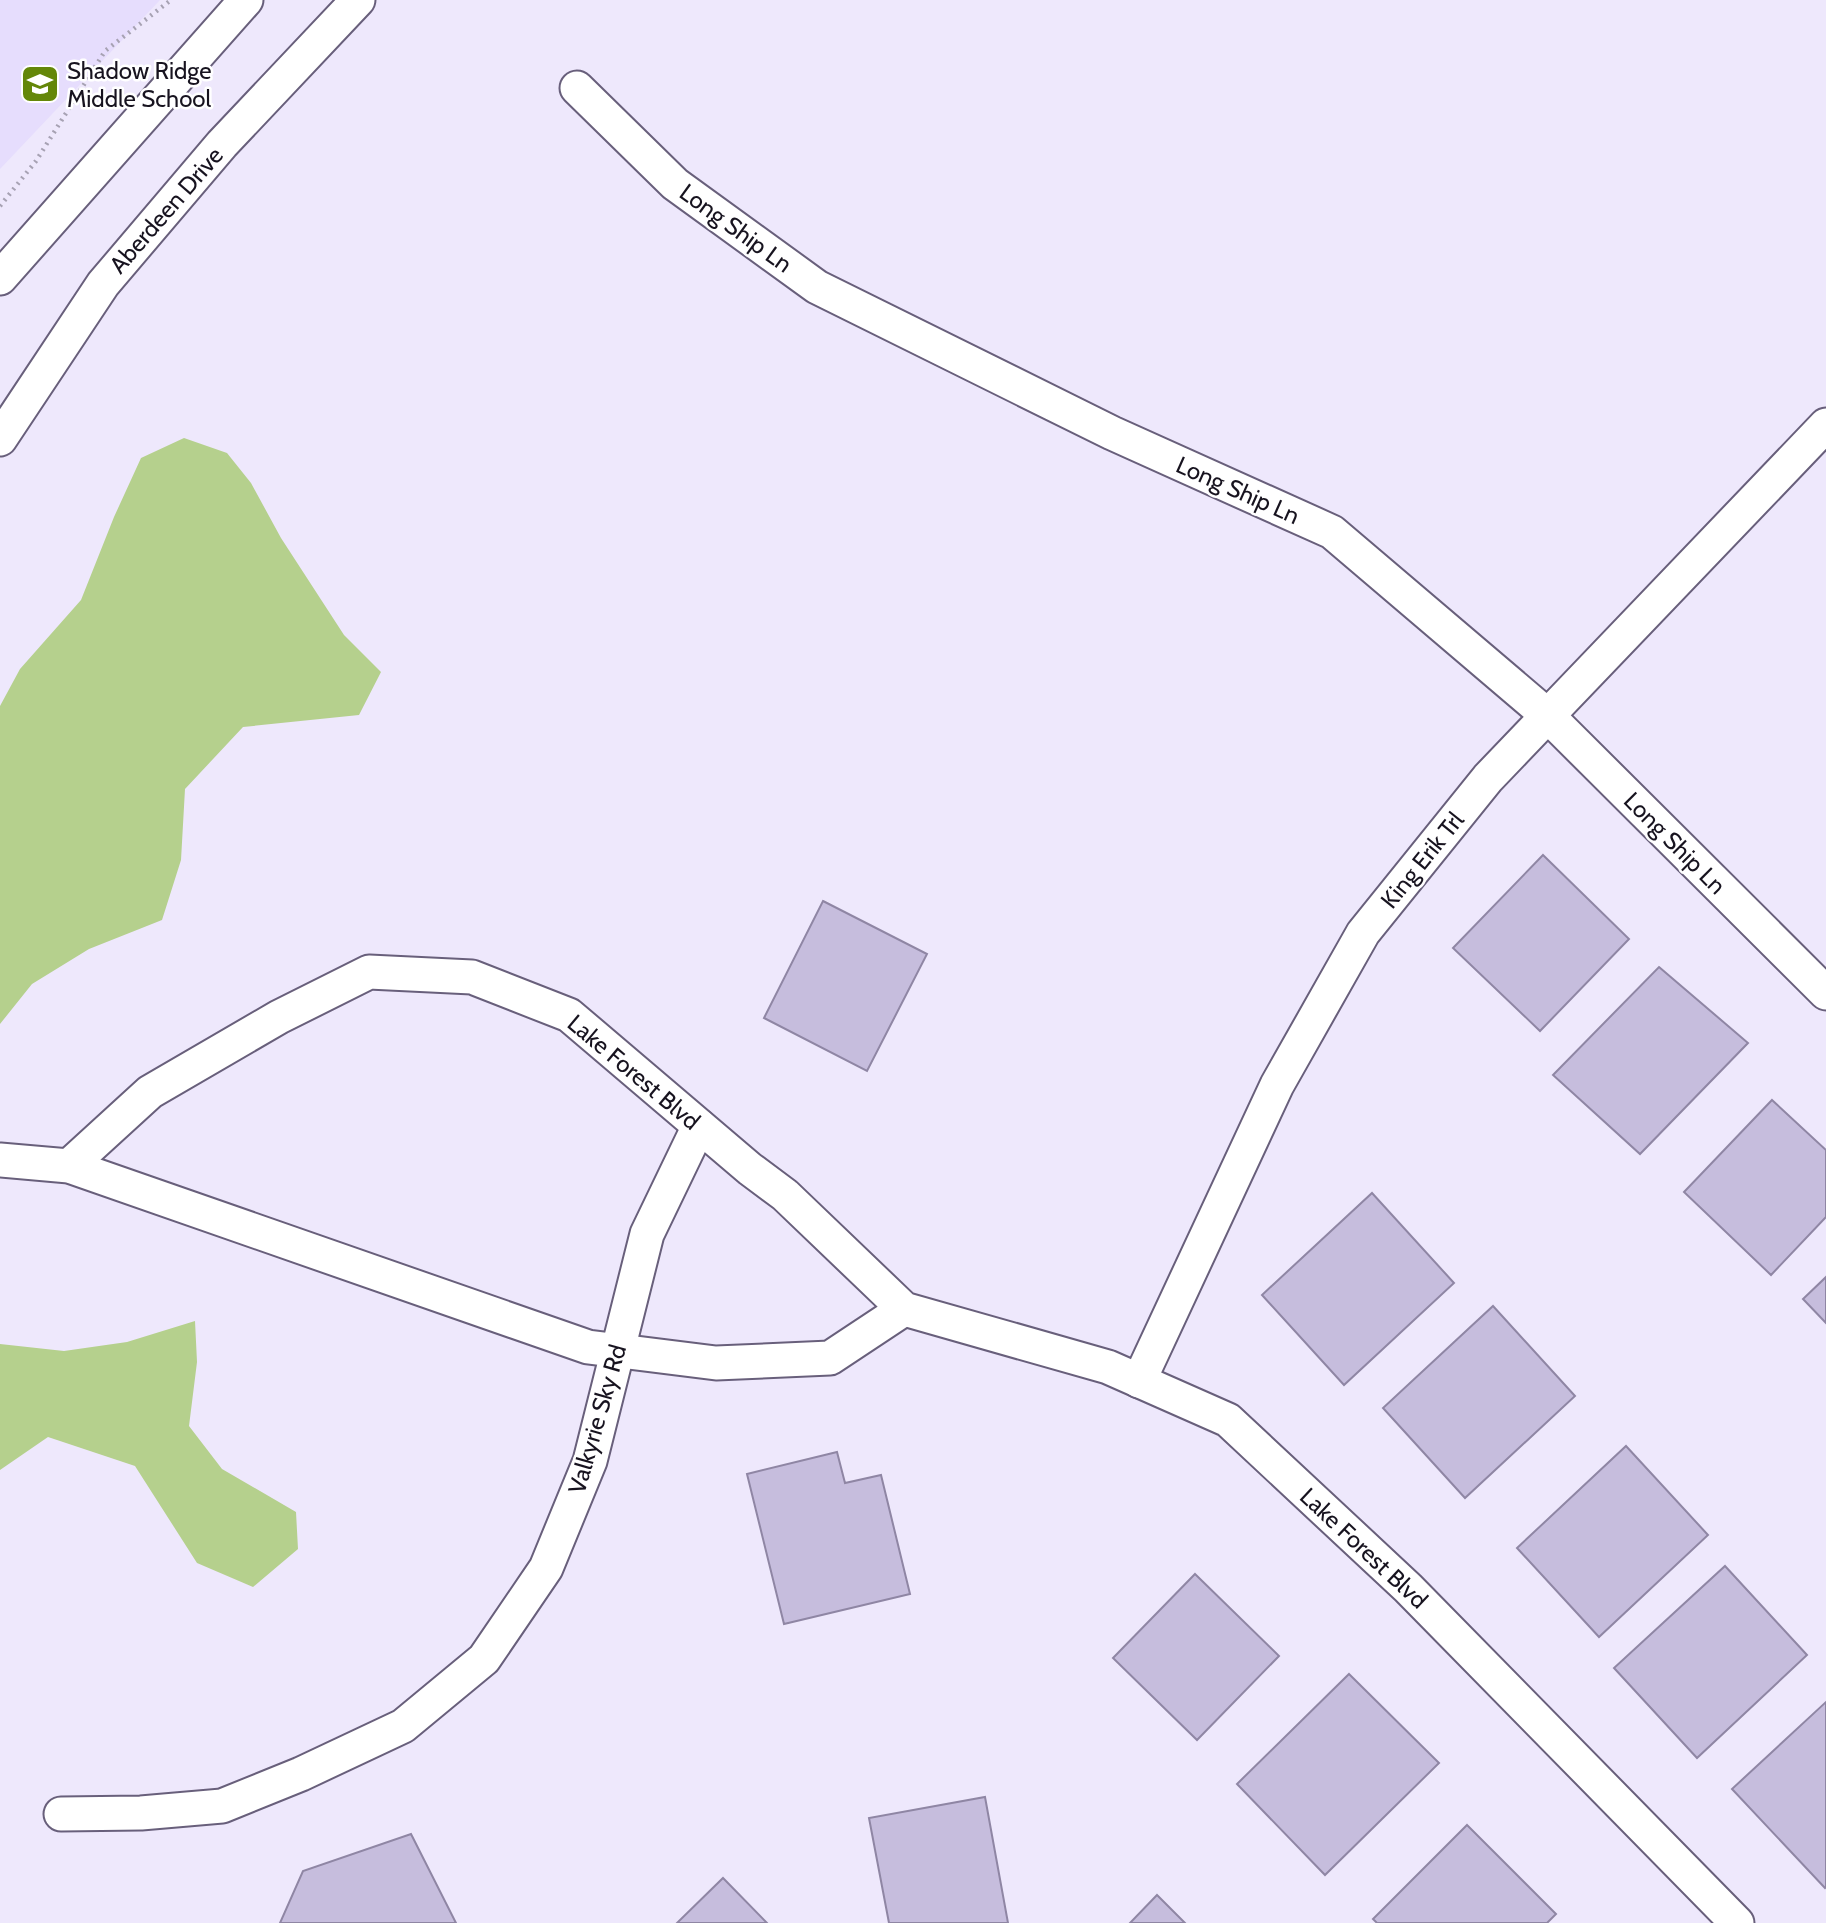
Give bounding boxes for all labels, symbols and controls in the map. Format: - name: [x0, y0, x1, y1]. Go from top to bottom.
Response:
- place label: Shadow Ridge Middle School: [67, 56, 212, 113]
- school or university icon: Shadow Ridge Middle School: [19, 63, 61, 105]
- street label: Aberdeen Drive: [103, 141, 229, 279]
- street label: Long Ship Ln: [674, 177, 798, 279]
- street label: Long Ship Ln: [1172, 450, 1304, 530]
- street label: Long Ship Ln: [1618, 786, 1732, 900]
- street label: King Erik Trl: [1374, 806, 1470, 914]
- street label: Lake Forest Blvd: [562, 1008, 706, 1136]
- street label: Valkyrie Sky Rd: [562, 1341, 632, 1497]
- street label: Lake Forest Blvd: [1294, 1482, 1434, 1614]

